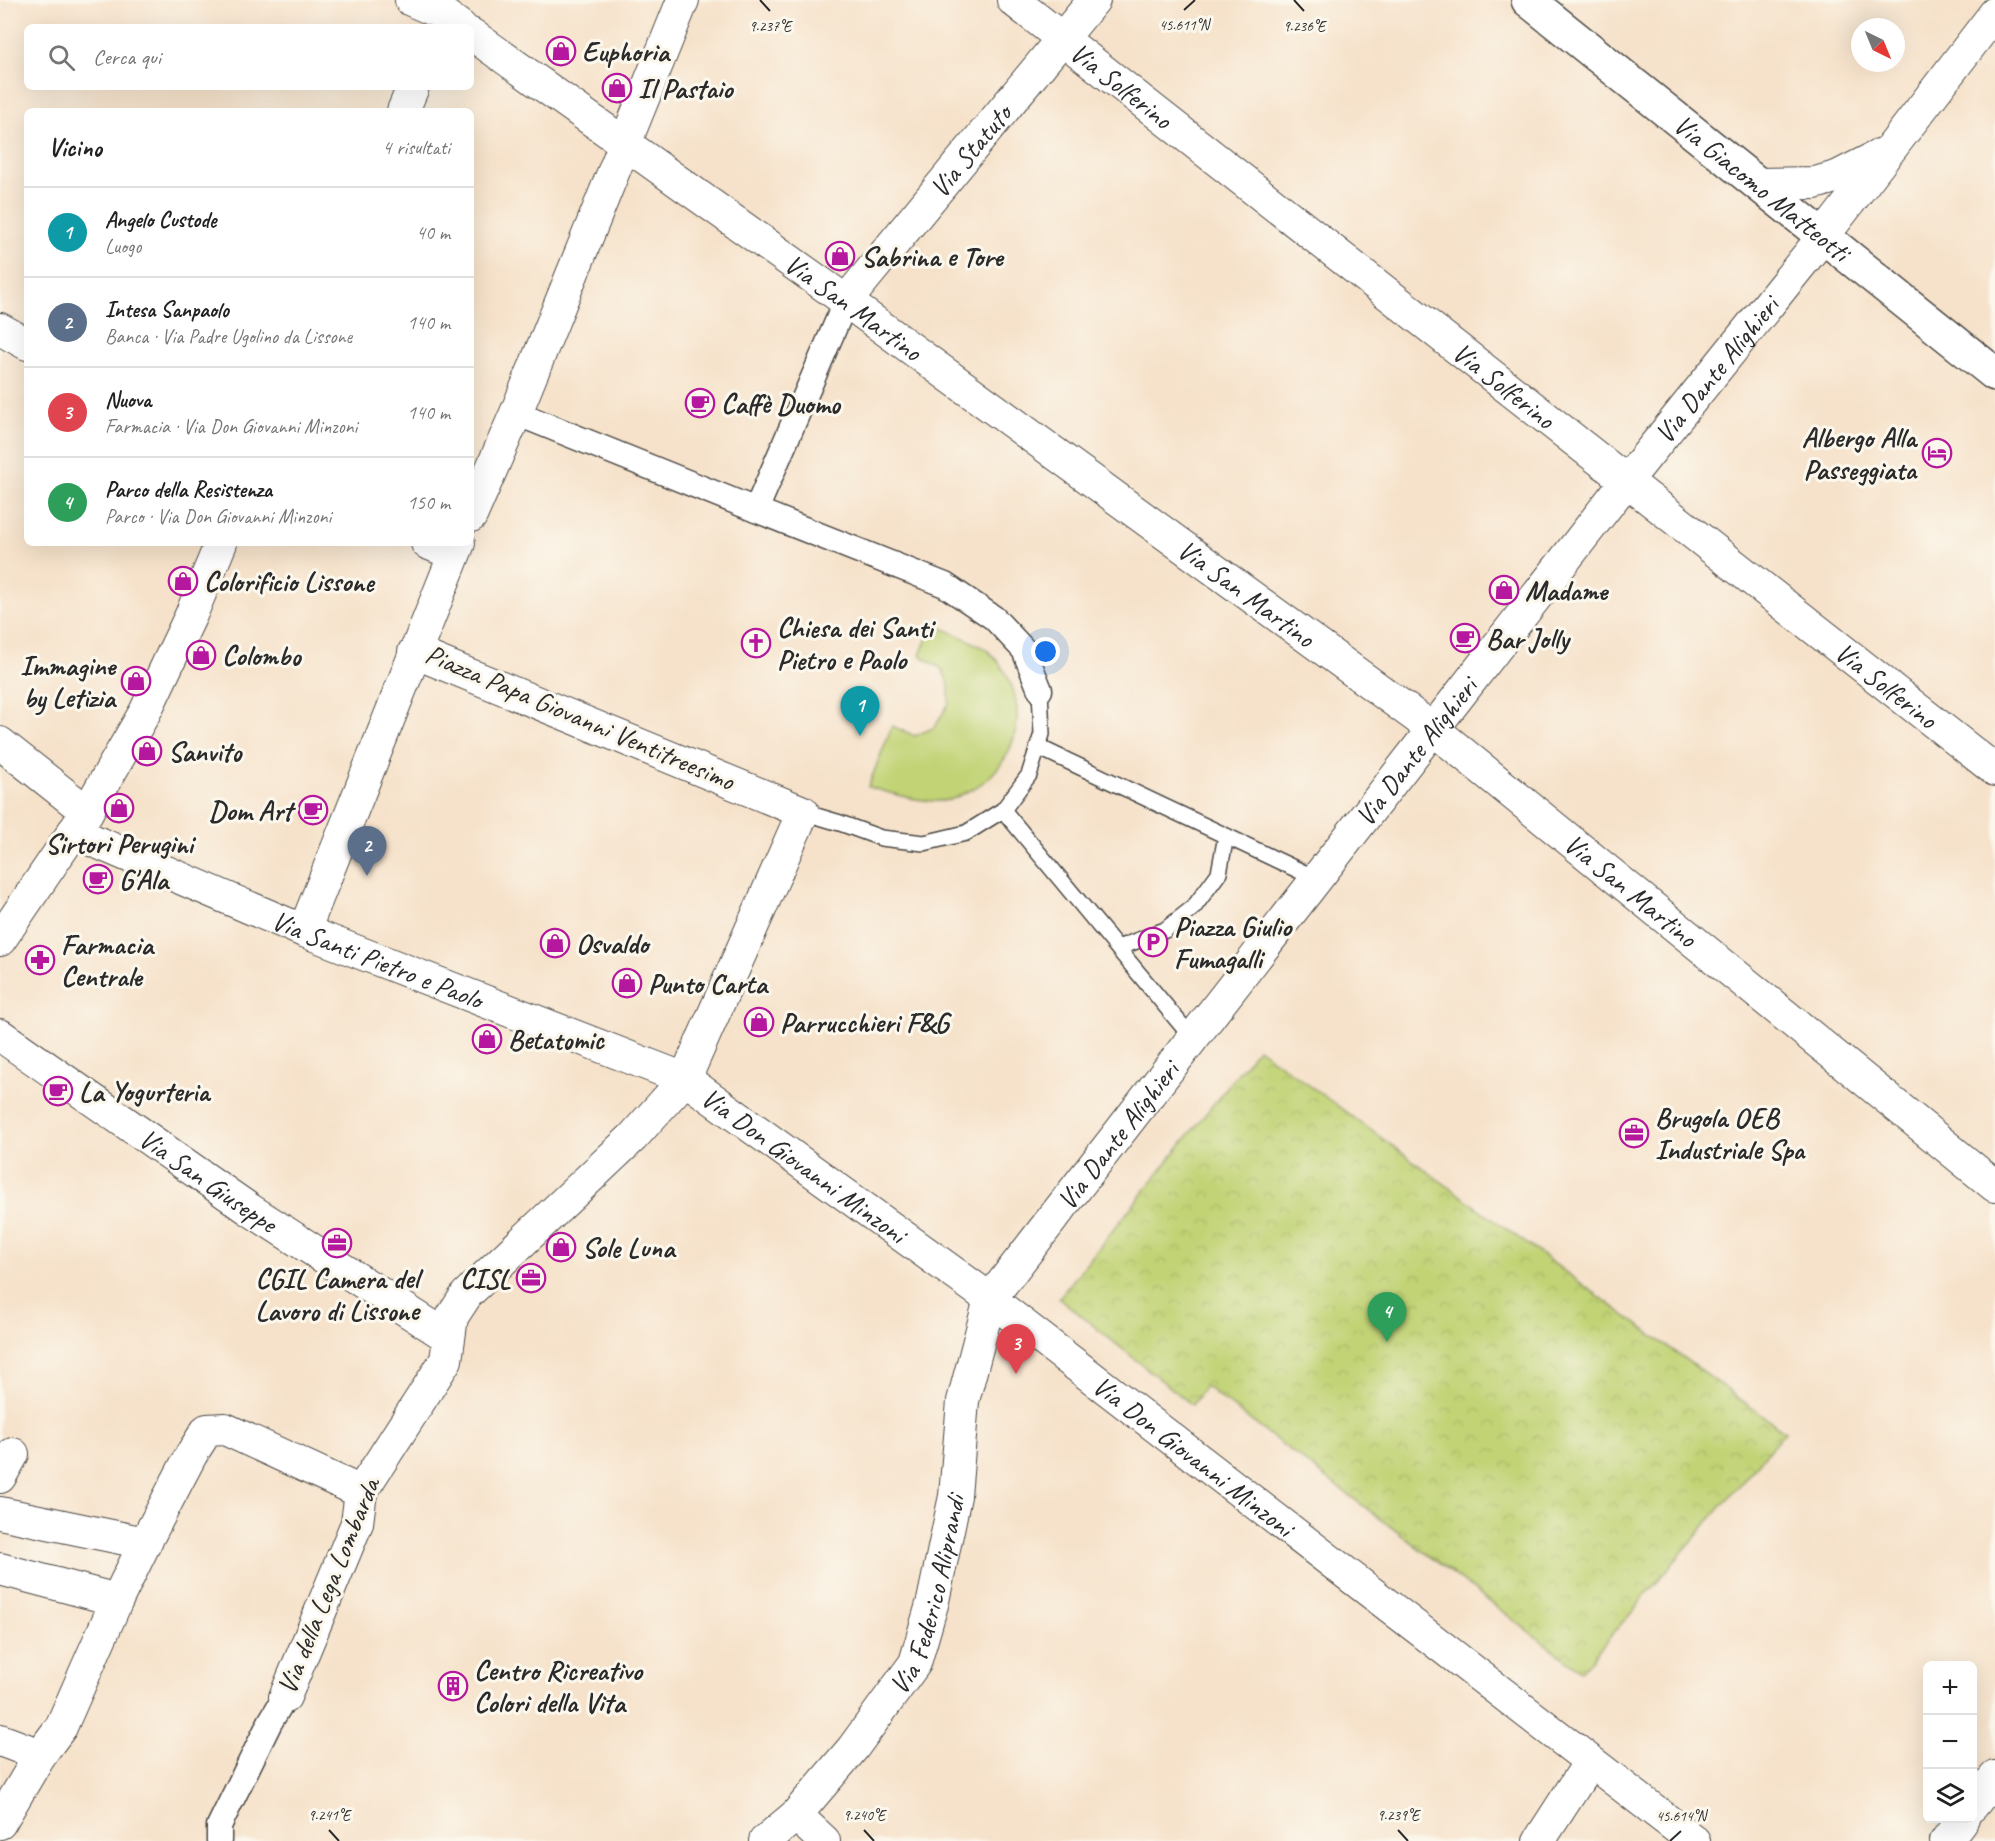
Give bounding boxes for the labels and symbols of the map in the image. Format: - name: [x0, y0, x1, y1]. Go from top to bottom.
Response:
- text: 45.611°N: [1159, 16, 1212, 35]
- text: 9.237°E: [749, 17, 793, 36]
- text: 9.236°E: [1283, 17, 1327, 36]
- north arrow: [1851, 18, 1905, 72]
- place label: Euphoria: [582, 34, 672, 69]
- street label: Via Solferino: [1063, 34, 1181, 137]
- shop icon: Euphoria: [545, 35, 577, 67]
- place label: Il Pastaio: [638, 71, 734, 106]
- shop icon: Il Pastaio: [601, 72, 633, 104]
- street label: Via Statuto: [921, 94, 1021, 204]
- street label: Via Giacomo Matteotti: [1667, 106, 1860, 271]
- place label: Sabrina e Tore: [861, 239, 1005, 274]
- shop icon: Sabrina e Tore: [824, 240, 856, 272]
- street label: Via San Martino: [778, 246, 931, 370]
- street label: Via Dante Alighieri: [1646, 286, 1788, 450]
- street label: Via Solferino: [1446, 334, 1564, 437]
- place label: Caffè Duomo: [721, 386, 842, 421]
- cafe icon: Caffè Duomo: [684, 387, 716, 419]
- place label: Albergo Alla Passeggiata: [1802, 420, 1919, 487]
- hotel icon: Albergo Alla Passeggiata: [1921, 437, 1953, 469]
- street label: Via San Martino: [1171, 531, 1324, 656]
- place label: Colorificio Lissone: [204, 564, 376, 599]
- shop icon: Colorificio Lissone: [167, 565, 199, 597]
- place label: Madame: [1525, 573, 1610, 608]
- shop icon: Madame: [1488, 574, 1520, 606]
- place label: Chiesa dei Santi Pietro e Paolo: [777, 610, 936, 677]
- place label: Bar Jolly: [1486, 621, 1571, 656]
- cafe icon: Bar Jolly: [1449, 622, 1481, 654]
- church icon: Chiesa dei Santi Pietro e Paolo: [740, 627, 772, 659]
- street label: Via Solferino: [1828, 634, 1946, 737]
- street label: Piazza Papa Giovanni Ventitreesimo: [420, 636, 742, 799]
- your location: [1031, 637, 1060, 666]
- place label: Colombo: [222, 638, 302, 673]
- shop icon: Colombo: [185, 639, 217, 671]
- place label: Immagine by Letizia: [20, 648, 118, 716]
- shop icon: Immagine by Letizia: [120, 665, 152, 697]
- street label: Via Dante Alighieri: [1347, 667, 1487, 833]
- pin: 1: [840, 686, 880, 736]
- place label: Sanvito: [168, 734, 243, 769]
- shop icon: Sanvito: [131, 735, 163, 767]
- shop icon: Sirtori Perugini: [103, 792, 135, 824]
- place label: Dom Art: [209, 793, 297, 828]
- cafe icon: Dom Art: [297, 794, 329, 826]
- place label: Sirtori Perugini: [45, 826, 197, 861]
- pin: 2: [348, 826, 386, 876]
- street label: Via San Martino: [1557, 826, 1706, 956]
- place label: G'Ala: [119, 862, 170, 897]
- cafe icon: G'Ala: [82, 863, 114, 895]
- street label: Via Santi Pietro e Paolo: [267, 902, 491, 1017]
- place label: Piazza Giulio Fumagalli: [1174, 909, 1293, 976]
- place label: Osvaldo: [576, 926, 651, 961]
- parking icon: Piazza Giulio Fumagalli: [1137, 926, 1169, 958]
- place label: Farmacia Centrale: [61, 927, 156, 994]
- shop icon: Osvaldo: [539, 927, 571, 959]
- pharmacy icon: Farmacia Centrale: [24, 944, 56, 976]
- place label: Punto Carta: [648, 966, 769, 1001]
- shop icon: Punto Carta: [611, 967, 643, 999]
- place label: Parrucchieri F&G: [780, 1005, 953, 1040]
- shop icon: Parrucchieri F&G: [743, 1006, 775, 1038]
- place label: Betatomic: [508, 1022, 606, 1057]
- shop icon: Betatomic: [471, 1023, 503, 1055]
- street label: Via Dante Alighieri: [1049, 1051, 1188, 1216]
- place label: La Yogurteria: [79, 1074, 212, 1109]
- cafe icon: La Yogurteria: [42, 1075, 74, 1107]
- street label: Via Don Giovanni Minzoni: [695, 1079, 916, 1253]
- place label: Brugola OEB Industriale Spa: [1655, 1100, 1807, 1167]
- office icon: Brugola OEB Industriale Spa: [1618, 1117, 1650, 1149]
- street label: Via San Giuseppe: [133, 1120, 285, 1241]
- office icon: CGIL Camera del Lavoro di Lissone: [321, 1227, 353, 1259]
- place label: Sole Luna: [582, 1230, 677, 1265]
- shop icon: Sole Luna: [545, 1231, 577, 1263]
- place label: CGIL Camera del Lavoro di Lissone: [255, 1261, 425, 1328]
- place label: CISL: [460, 1261, 511, 1296]
- office icon: CISL: [515, 1262, 547, 1294]
- pin: 4: [1368, 1292, 1406, 1342]
- pin: 3: [996, 1324, 1036, 1374]
- street label: Via Don Giovanni Minzoni: [1086, 1367, 1304, 1546]
- street label: Via della Lega Lombarda: [269, 1471, 388, 1699]
- street label: Via Federico Aliprandi: [881, 1488, 973, 1701]
- place label: Centro Ricreativo Colori della Vita: [474, 1653, 644, 1720]
- building icon: Centro Ricreativo Colori della Vita: [437, 1670, 469, 1702]
- text: 9.241°E: [308, 1806, 352, 1825]
- text: 9.240°E: [843, 1806, 887, 1825]
- text: 9.239°E: [1377, 1806, 1421, 1825]
- text: 45.614°N: [1656, 1807, 1709, 1826]

